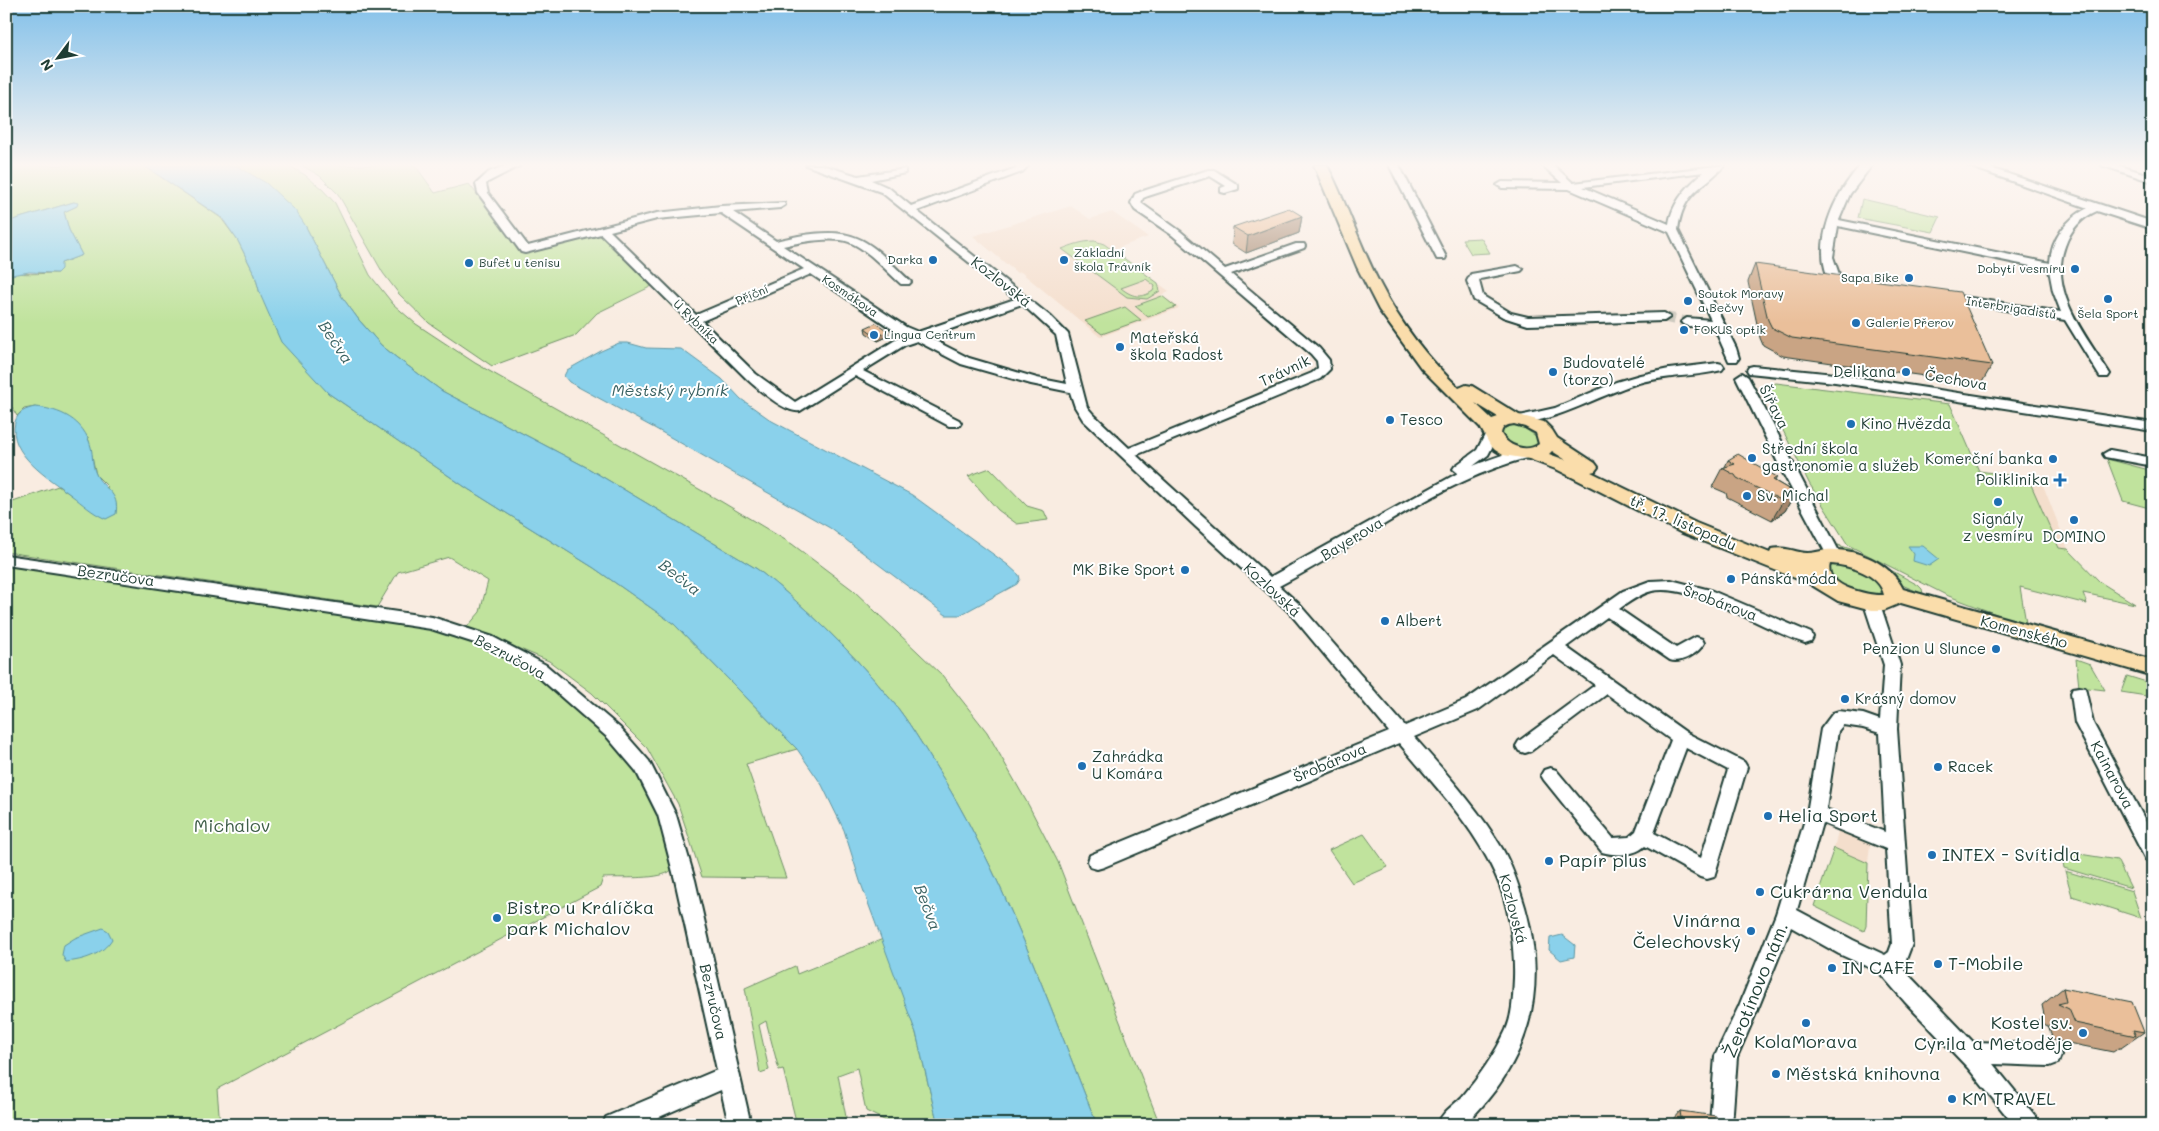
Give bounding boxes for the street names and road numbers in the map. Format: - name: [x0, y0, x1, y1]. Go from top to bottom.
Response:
- street label: Kozlovská: [967, 251, 1036, 311]
- street label: Kosmákova: [819, 270, 882, 320]
- street label: Příční: [733, 280, 771, 308]
- street label: Interbrigadistů: [1965, 292, 2058, 322]
- street label: U Rybníka: [670, 295, 723, 347]
- street label: Trávník: [1256, 350, 1313, 391]
- street label: Čechova: [1923, 364, 1989, 394]
- street label: Šířava: [1755, 381, 1795, 432]
- street label: tř. 17. listopadu: [1627, 490, 1740, 555]
- street label: Bayerova: [1317, 512, 1386, 565]
- street label: Kozlovská: [1240, 558, 1306, 621]
- street label: Bezručova: [76, 560, 156, 590]
- street label: Šrobárova: [1681, 579, 1760, 625]
- street label: Komenského: [1978, 610, 2070, 652]
- street label: Bezručova: [471, 629, 549, 683]
- street label: Kainarova: [2087, 737, 2139, 812]
- street label: Šrobárova: [1290, 738, 1369, 786]
- street label: Kozlovská: [1495, 872, 1533, 946]
- street label: Žerotínovo nám.: [1717, 918, 1793, 1061]
- street label: Bezručova: [695, 962, 732, 1042]

